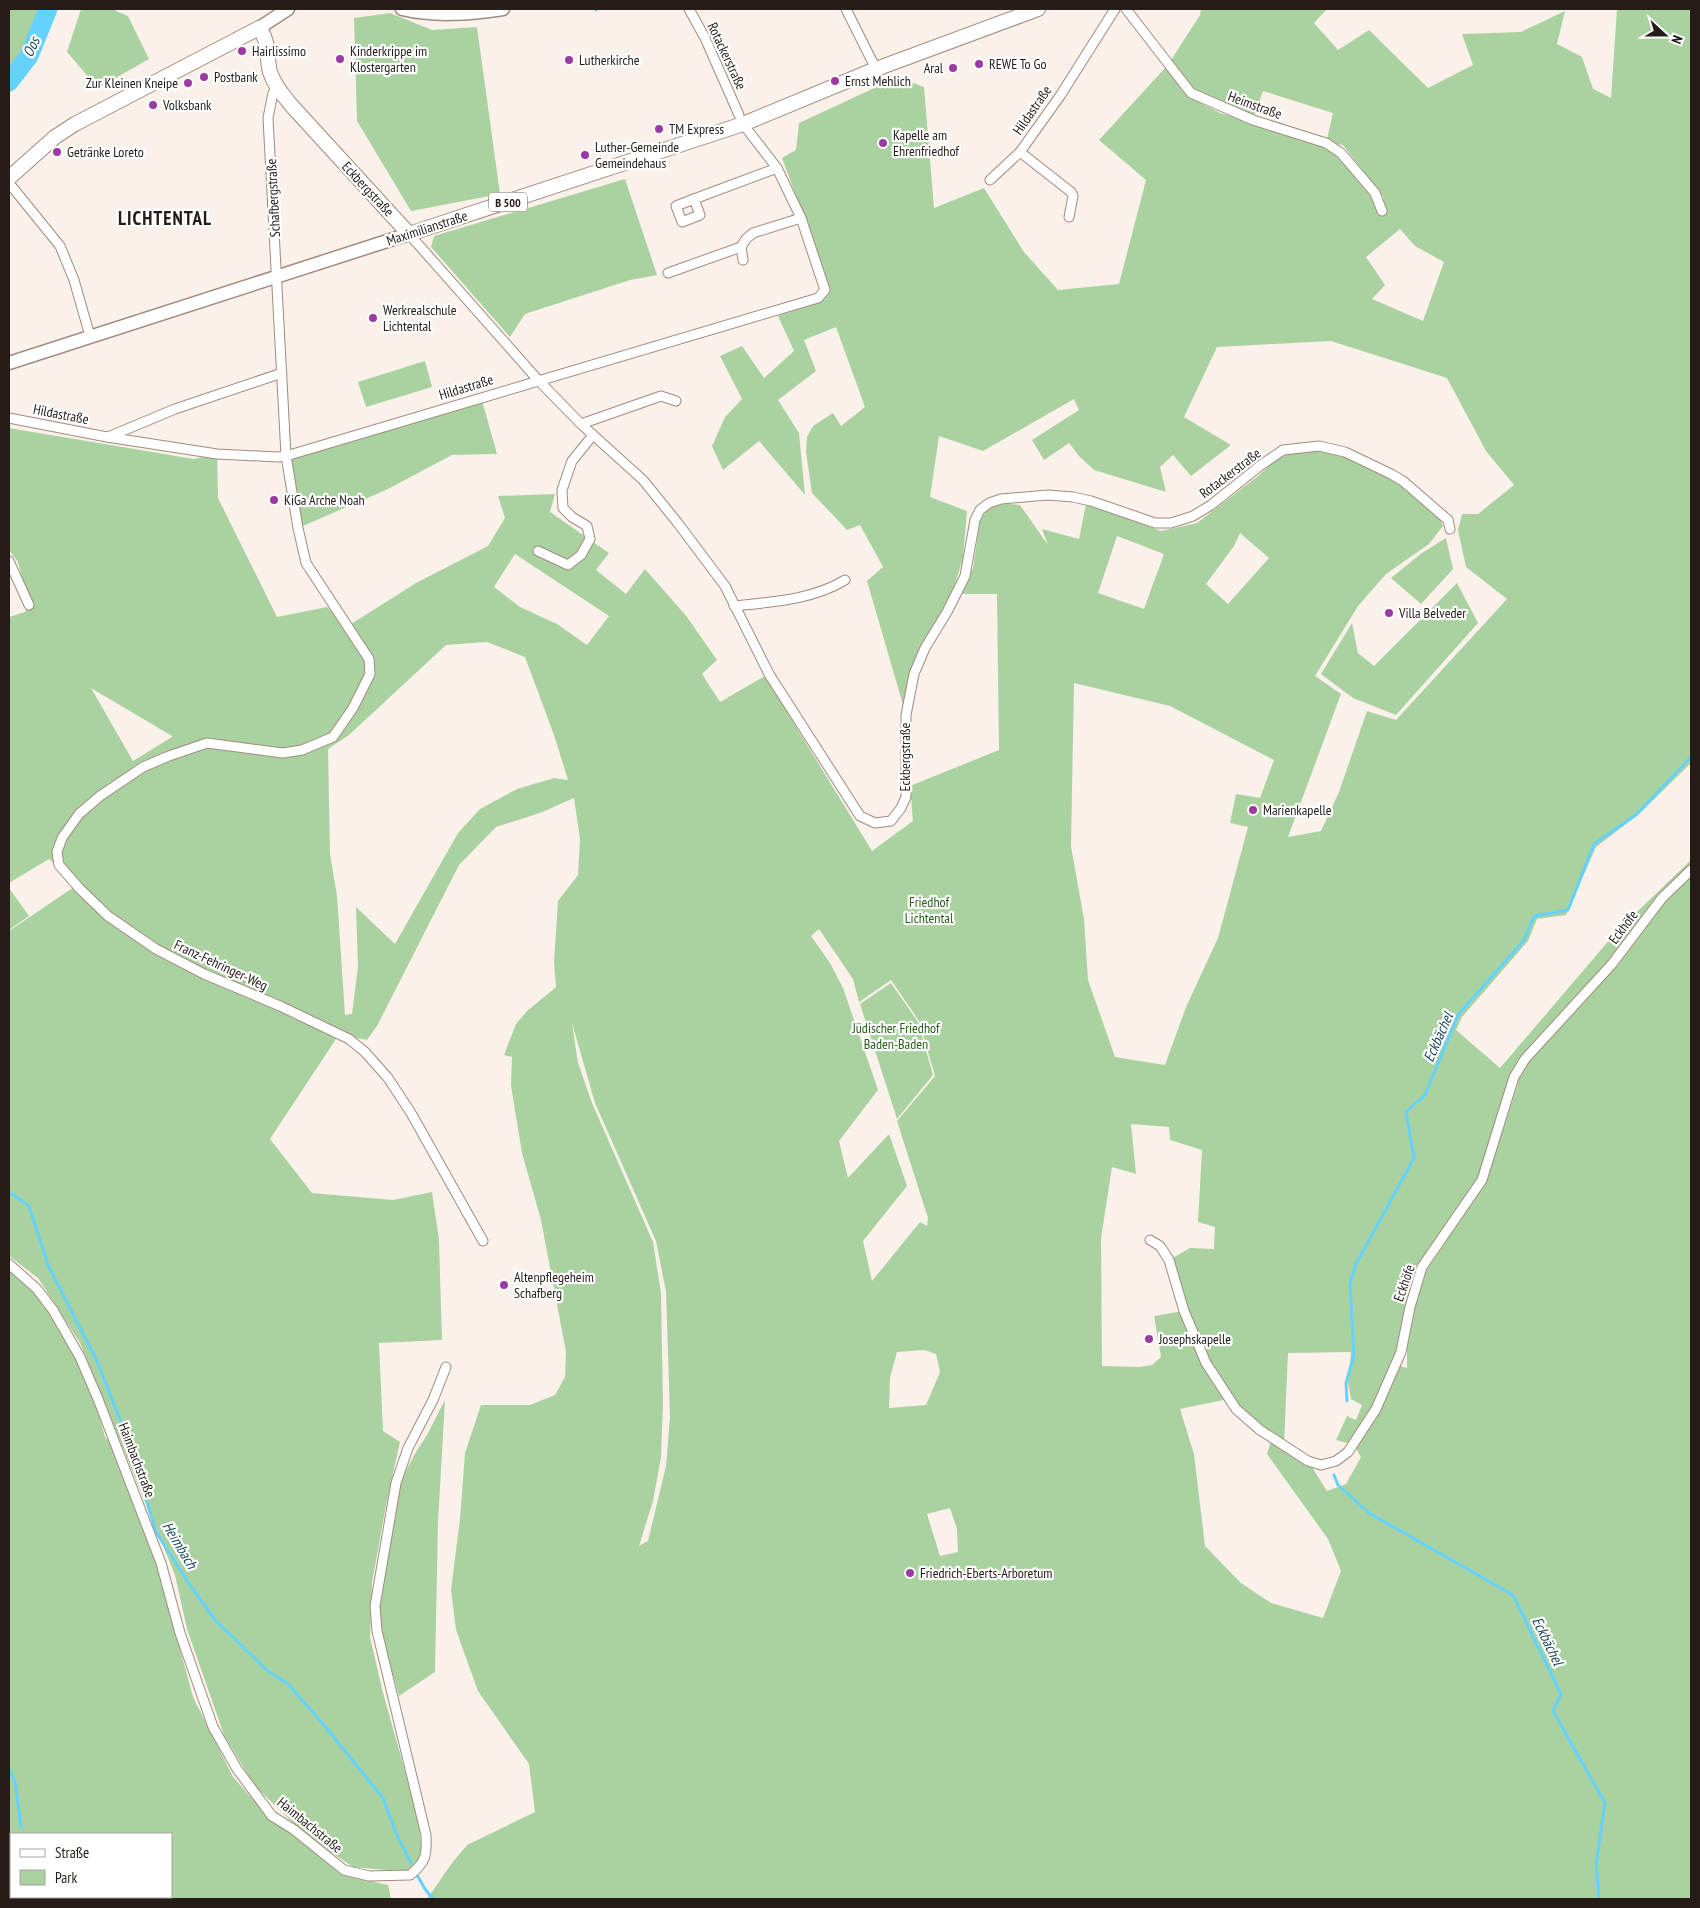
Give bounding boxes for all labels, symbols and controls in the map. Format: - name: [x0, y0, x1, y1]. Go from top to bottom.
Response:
- north arrow: [1640, 10, 1690, 60]
- street label: Rotackerstraße: [704, 19, 751, 93]
- water label: Oos: [18, 32, 45, 60]
- text: N: [1667, 33, 1687, 46]
- place label: Hairlissimo: [252, 42, 306, 60]
- place label: Kinderkrippe im Klostergarten: [350, 42, 427, 76]
- marker: Hairlissimo: [236, 45, 248, 57]
- place label: Lutherkirche: [579, 51, 640, 69]
- marker: Kinderkrippe im Klostergarten: [334, 53, 346, 65]
- marker: Lutherkirche: [563, 54, 575, 66]
- place label: REWE To Go: [989, 55, 1047, 73]
- marker: REWE To Go: [973, 58, 985, 70]
- place label: Aral: [924, 59, 944, 77]
- marker: Aral: [947, 62, 959, 74]
- place label: Postbank: [214, 68, 258, 86]
- marker: Postbank: [198, 71, 210, 83]
- place label: Ernst Mehlich: [845, 72, 911, 90]
- place label: Zur Kleinen Kneipe: [86, 74, 178, 92]
- marker: Ernst Mehlich: [829, 75, 841, 87]
- marker: Zur Kleinen Kneipe: [182, 77, 194, 89]
- street label: Hildastraße: [1009, 82, 1056, 138]
- street label: Heimstraße: [1226, 87, 1285, 123]
- place label: Volksbank: [162, 96, 212, 114]
- marker: Volksbank: [147, 99, 159, 111]
- place label: TM Express: [669, 120, 724, 138]
- marker: TM Express: [653, 123, 665, 135]
- place label: Kapelle am Ehrenfriedhof: [893, 126, 959, 160]
- marker: Kapelle am Ehrenfriedhof: [877, 137, 889, 149]
- place label: Luther-Gemeinde Gemeindehaus: [595, 138, 679, 172]
- place label: Getränke Loreto: [67, 143, 144, 161]
- marker: Getränke Loreto: [51, 146, 63, 158]
- marker: Luther-Gemeinde Gemeindehaus: [579, 149, 591, 161]
- street label: Schafbergstraße: [262, 158, 284, 238]
- street label: Eckbergstraße: [338, 158, 398, 220]
- road number: B 500: [489, 192, 527, 212]
- district label: LICHTENTAL: [118, 206, 212, 230]
- street label: Maximilianstraße: [384, 206, 470, 250]
- place label: Werkrealschule Lichtental: [383, 301, 457, 335]
- marker: Werkrealschule Lichtental: [367, 312, 379, 324]
- street label: Hildastraße: [437, 370, 496, 404]
- street label: Hildastraße: [32, 400, 90, 428]
- street label: Rotackerstraße: [1196, 444, 1264, 502]
- place label: KiGa Arche Noah: [284, 491, 365, 509]
- marker: KiGa Arche Noah: [268, 494, 280, 506]
- place label: Villa Belveder: [1398, 604, 1466, 622]
- marker: Villa Belveder: [1383, 607, 1395, 619]
- street label: Eckbergstraße: [896, 722, 914, 791]
- place label: Marienkapelle: [1263, 801, 1332, 819]
- marker: Marienkapelle: [1247, 804, 1259, 816]
- park label: Friedhof Lichtental: [905, 893, 954, 927]
- street label: Eckhöfe: [1604, 906, 1642, 947]
- street label: Franz-Fehringer-Weg: [171, 935, 271, 995]
- water label: Eckbächel: [1419, 1008, 1458, 1065]
- park label: Jüdischer Friedhof Baden-Baden: [851, 1019, 940, 1053]
- street label: Eckhöfe: [1389, 1262, 1419, 1304]
- place label: Altenpflegeheim Schafberg: [514, 1268, 594, 1302]
- marker: Altenpflegeheim Schafberg: [498, 1279, 510, 1291]
- place label: Josephskapelle: [1158, 1330, 1231, 1348]
- marker: Josephskapelle: [1143, 1333, 1155, 1345]
- street label: Haimbachstraße: [114, 1420, 160, 1500]
- water label: Heimbach: [159, 1518, 202, 1573]
- place label: Friedrich-Eberts-Arboretum: [920, 1564, 1052, 1582]
- marker: Friedrich-Eberts-Arboretum: [904, 1567, 916, 1579]
- water label: Eckbächel: [1528, 1614, 1569, 1670]
- street label: Haimbachstraße: [274, 1793, 346, 1857]
- legend: [10, 1833, 172, 1898]
- text: Straße: [55, 1843, 89, 1862]
- text: Park: [55, 1868, 77, 1887]

